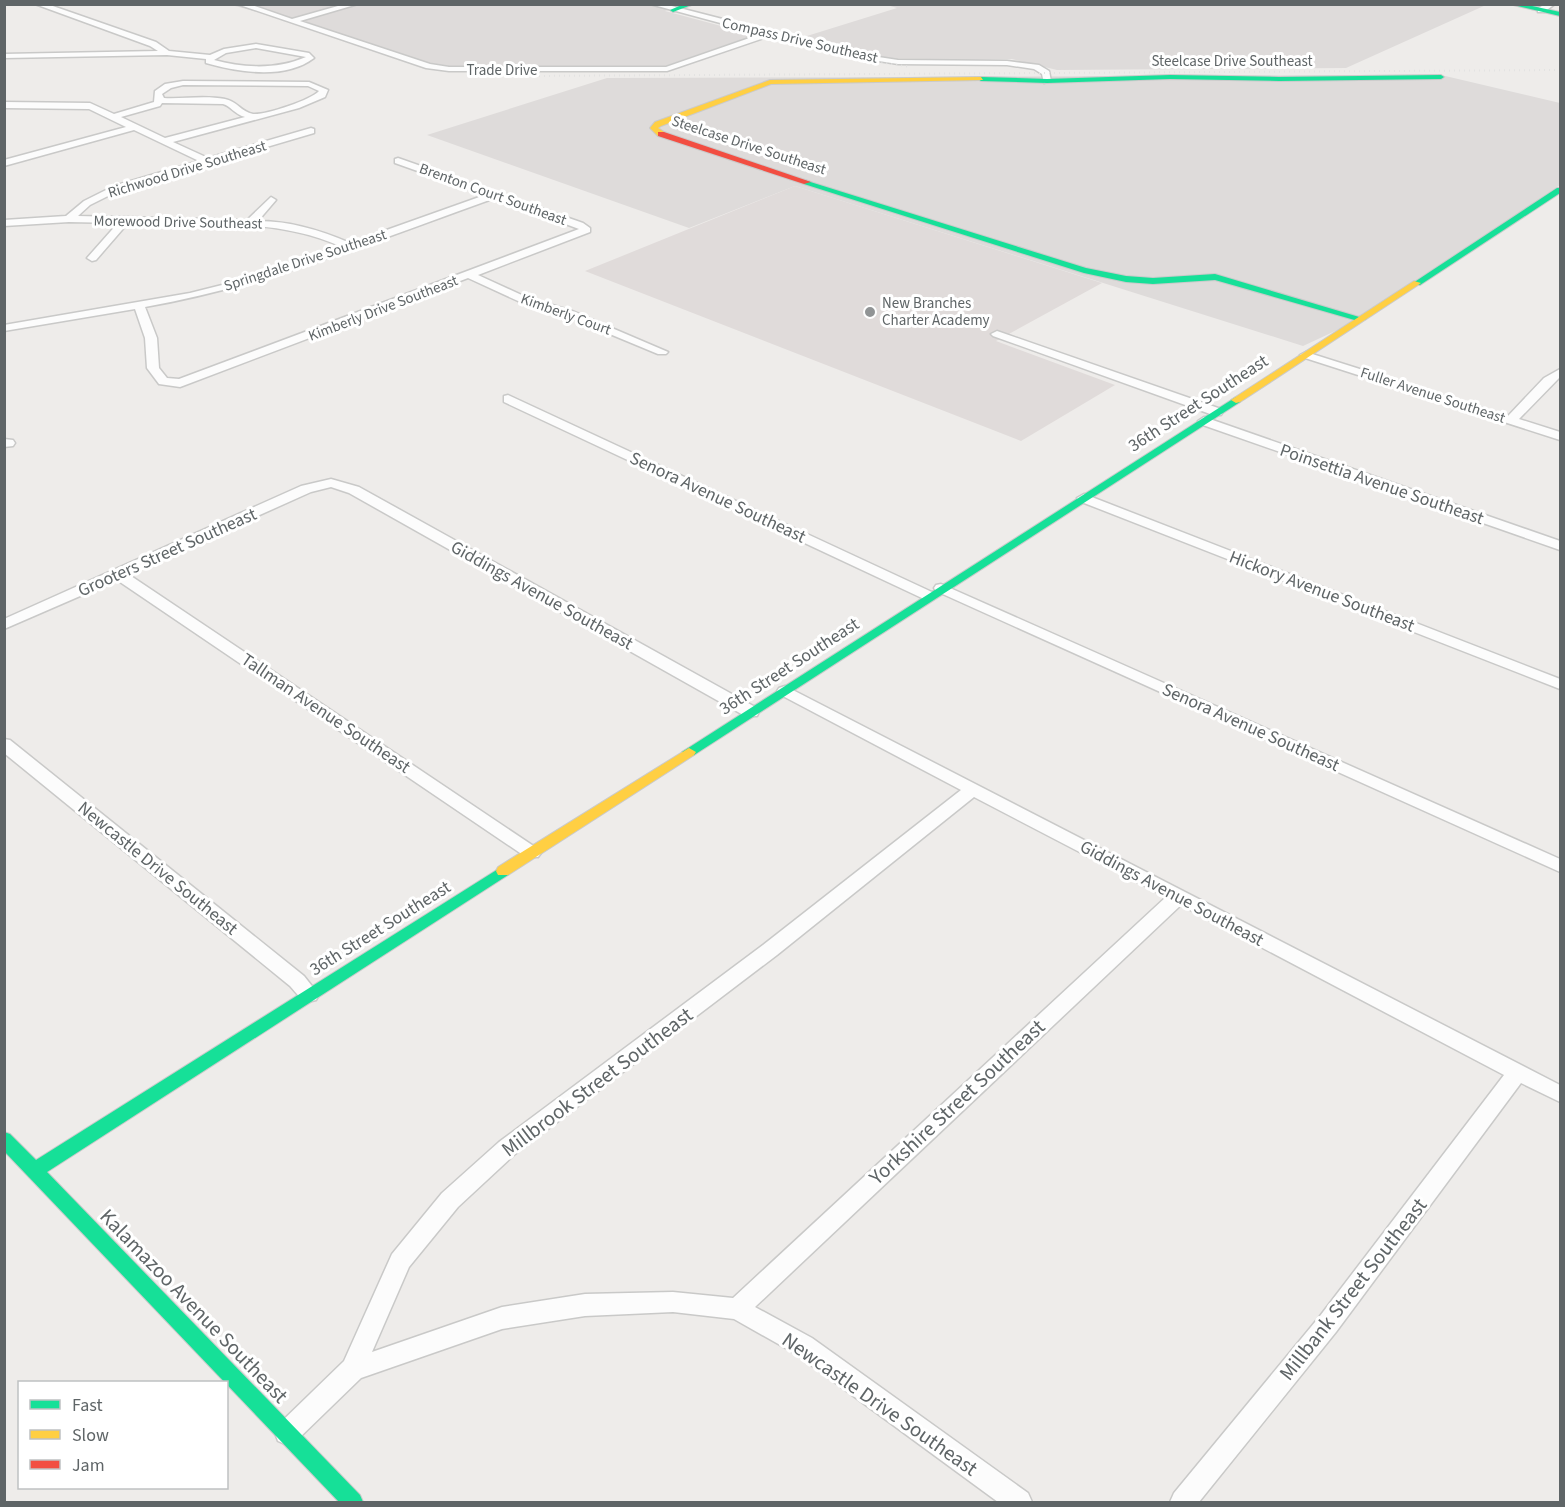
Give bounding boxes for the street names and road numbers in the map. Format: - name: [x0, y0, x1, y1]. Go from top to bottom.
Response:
- street label: Compass Drive Southeast: [720, 12, 880, 69]
- street label: Steelcase Drive Southeast: [1151, 51, 1313, 72]
- street label: Trade Drive: [466, 60, 538, 81]
- street label: Steelcase Drive Southeast: [669, 111, 829, 180]
- street label: Richwood Drive Southeast: [105, 135, 269, 204]
- street label: Brenton Court Southeast: [416, 158, 569, 231]
- street label: Morewood Drive Southeast: [93, 211, 263, 234]
- street label: Springdale Drive Southeast: [221, 224, 389, 297]
- street label: Kimberly Drive Southeast: [305, 270, 461, 347]
- street label: Kimberly Court: [518, 288, 614, 341]
- street label: 36th Street Southeast: [1123, 349, 1273, 458]
- street label: Fuller Avenue Southeast: [1358, 362, 1508, 429]
- street label: Poinsettia Avenue Southeast: [1277, 438, 1487, 531]
- street label: Senora Avenue Southeast: [626, 446, 810, 549]
- street label: Grooters Street Southeast: [74, 502, 261, 603]
- street label: Giddings Avenue Southeast: [446, 535, 638, 656]
- street label: Hickory Avenue Southeast: [1226, 545, 1418, 638]
- street label: 36th Street Southeast: [714, 612, 864, 721]
- street label: Tallman Avenue Southeast: [236, 647, 415, 779]
- street label: Senora Avenue Southeast: [1158, 677, 1343, 778]
- street label: Newcastle Drive Southeast: [72, 796, 243, 941]
- street label: Giddings Avenue Southeast: [1075, 834, 1268, 953]
- street label: 36th Street Southeast: [305, 875, 456, 982]
- street label: Millbrook Street Southeast: [495, 1000, 699, 1164]
- street label: Yorkshire Street Southeast: [862, 1012, 1052, 1192]
- street label: Millbank Street Southeast: [1272, 1191, 1434, 1387]
- street label: Kalamazoo Avenue Southeast: [93, 1202, 295, 1410]
- street label: Newcastle Drive Southeast: [776, 1325, 984, 1483]

